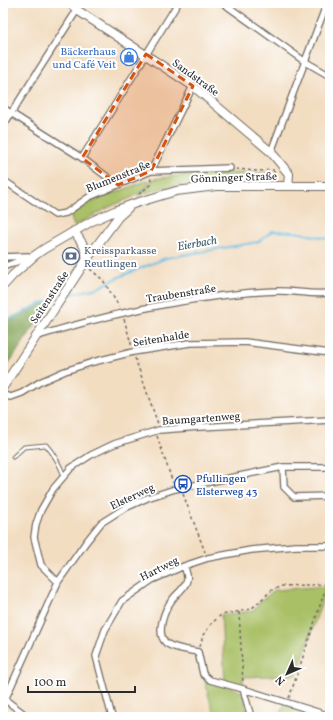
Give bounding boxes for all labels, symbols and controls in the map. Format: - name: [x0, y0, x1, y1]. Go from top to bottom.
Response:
- place label: Bäckerhaus und Café Veit: [52, 45, 116, 73]
- shop icon: Bäckerhaus und Café Veit: [119, 47, 139, 67]
- street label: Sandstraße: [169, 56, 222, 100]
- street label: Blumenstraße: [84, 158, 153, 197]
- street label: Gönninger Straße: [191, 169, 277, 188]
- water label: Eierbach: [176, 233, 218, 255]
- place label: Kreissparkasse Reutlingen: [84, 244, 157, 272]
- bank icon: Kreissparkasse Reutlingen: [61, 246, 81, 266]
- street label: Seitenstraße: [27, 268, 73, 327]
- street label: Traubenstraße: [145, 282, 217, 307]
- street label: Seitenhalde: [132, 328, 190, 351]
- street label: Baumgartenweg: [162, 409, 241, 430]
- place label: Pfullingen Elsterweg 43: [196, 472, 258, 500]
- bus stop icon: Pfullingen Elsterweg 43: [173, 474, 193, 494]
- street label: Elsterweg: [108, 480, 158, 514]
- street label: Hartweg: [138, 553, 182, 585]
- north arrow: [267, 654, 307, 694]
- scale bar: [28, 668, 135, 694]
- text: N: [273, 672, 289, 688]
- text: 100 m: [34, 675, 67, 691]

